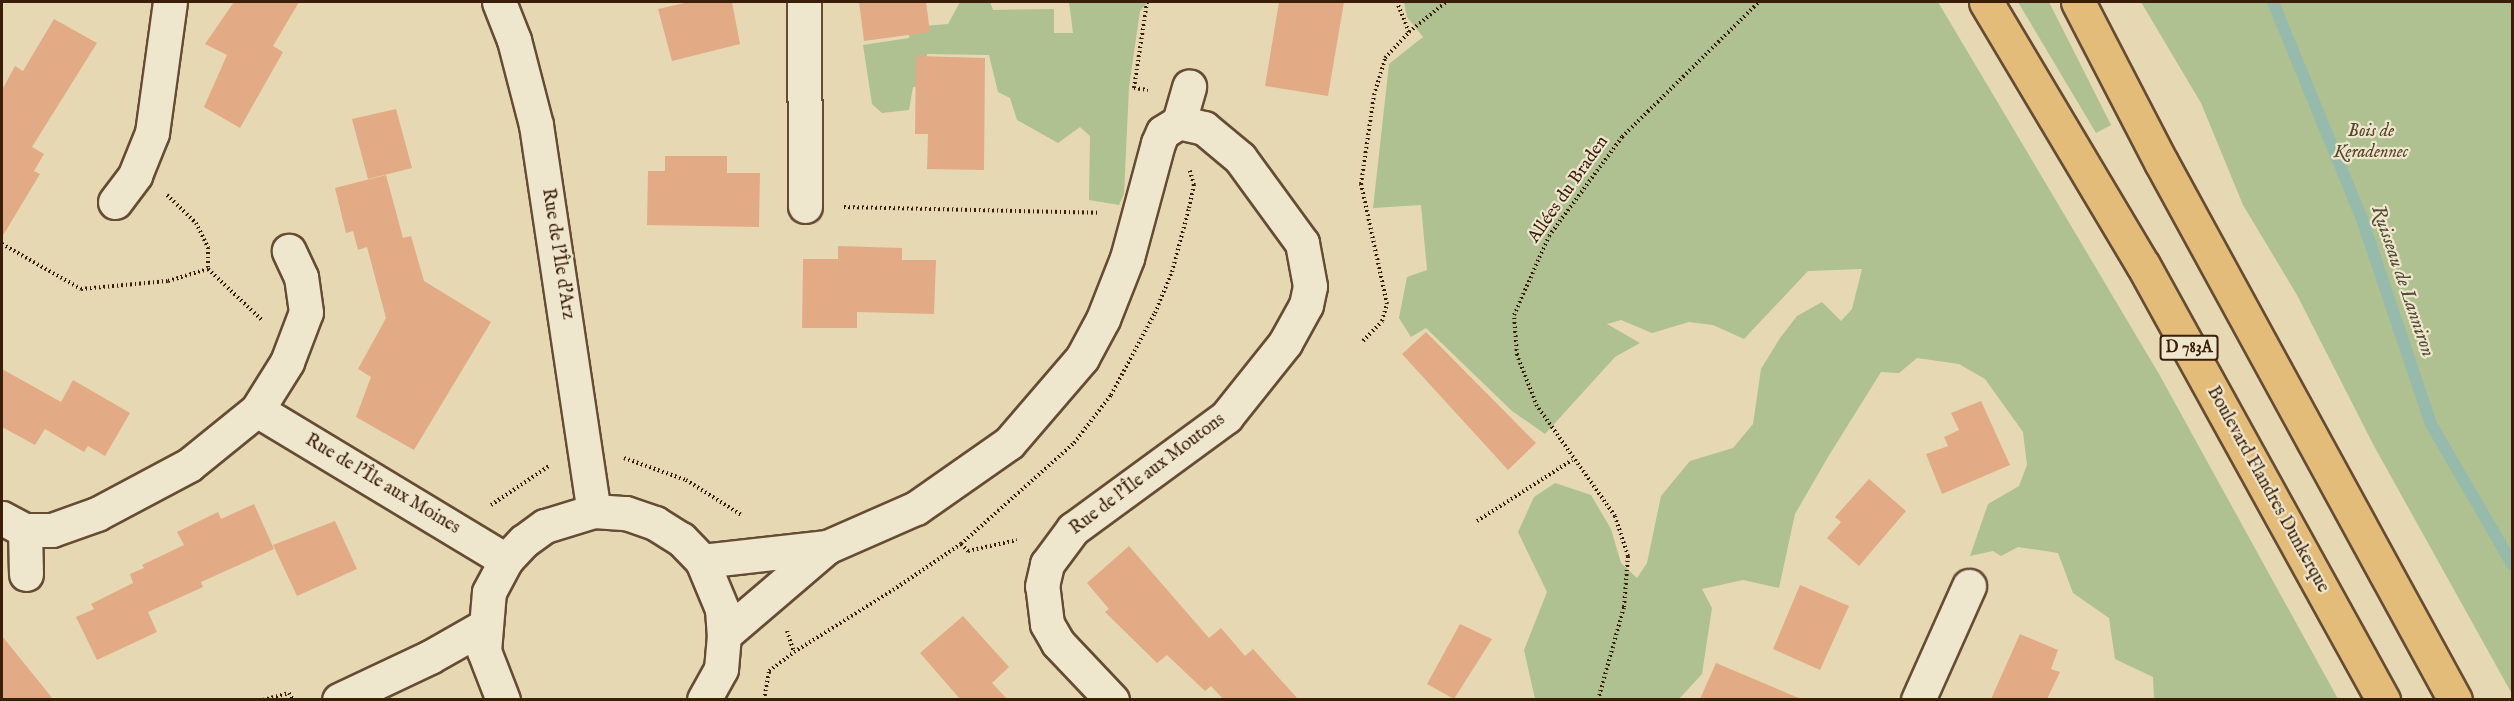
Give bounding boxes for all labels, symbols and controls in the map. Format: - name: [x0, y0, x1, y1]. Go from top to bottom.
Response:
- park label: Bois de Keradennec: [2334, 122, 2408, 164]
- street label: Allées du Braden: [1524, 132, 1614, 248]
- street label: Rue de l'Île d'Arz: [536, 187, 578, 321]
- water label: Ruisseau de Lanniron: [2366, 202, 2440, 360]
- road number: D 783A: [2159, 335, 2219, 361]
- street label: Boulevard Flandres Dunkerque: [2201, 383, 2333, 597]
- street label: Rue de l'Île aux Moutons: [1066, 410, 1230, 540]
- street label: Rue de l'Île aux Moines: [301, 430, 463, 540]

